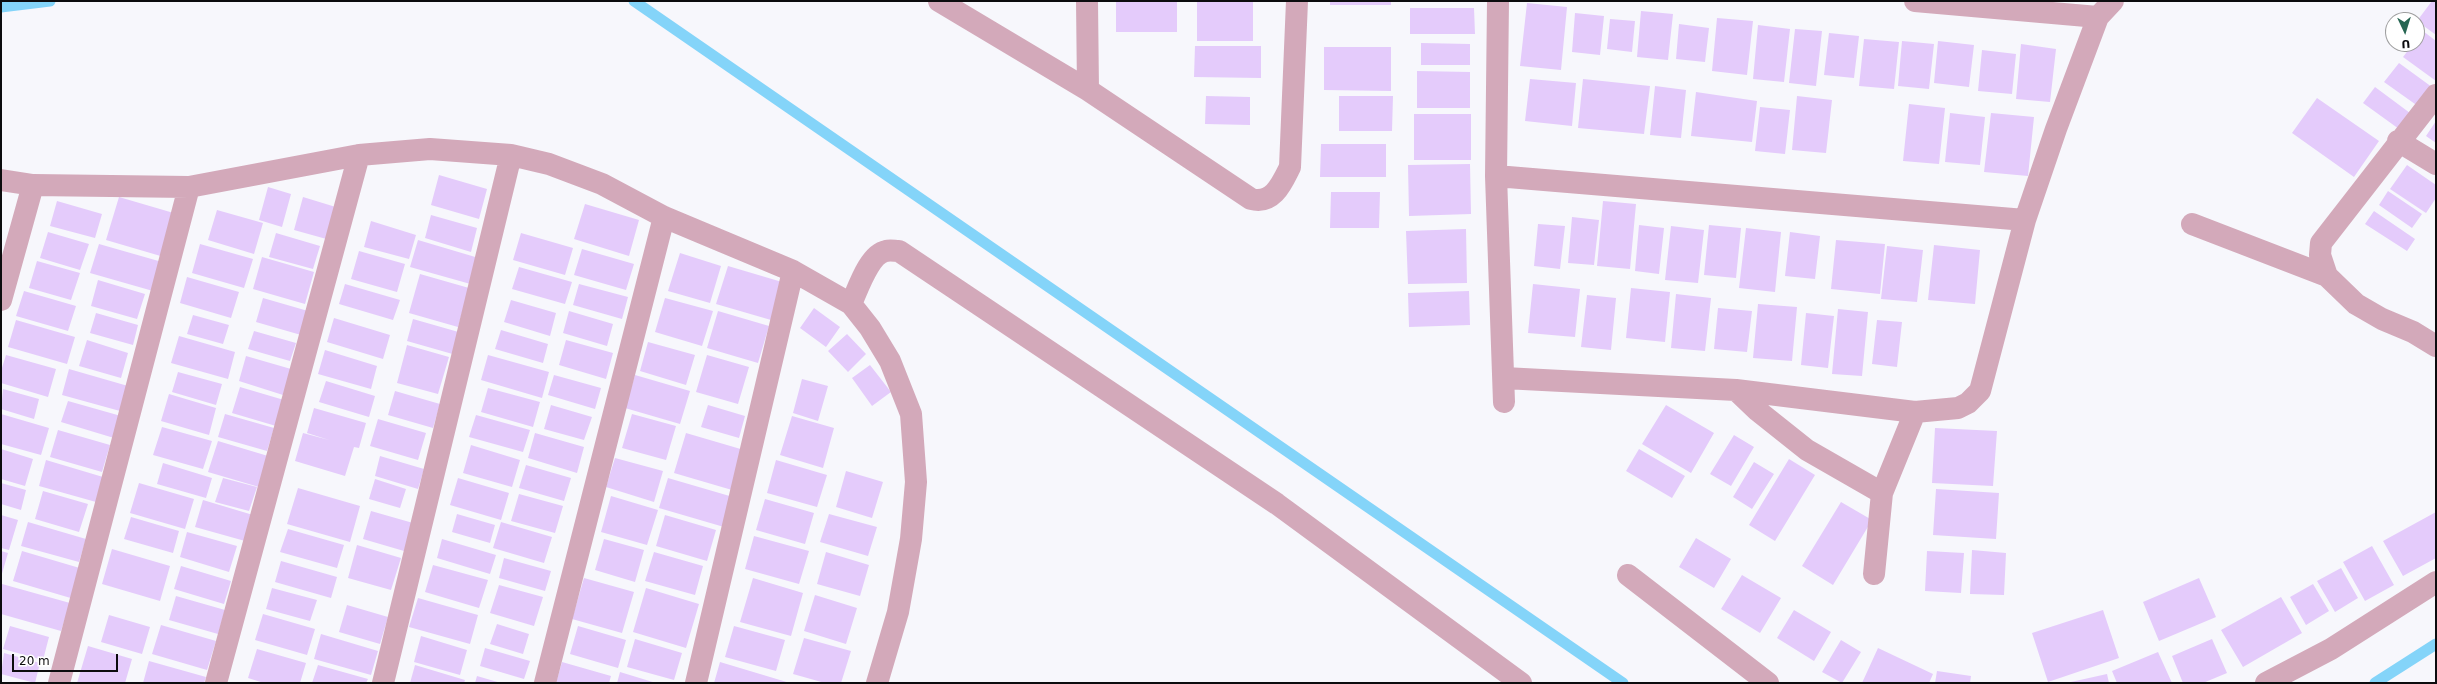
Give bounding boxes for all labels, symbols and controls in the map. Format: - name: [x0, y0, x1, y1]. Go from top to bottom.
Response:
- north arrow: [2385, 12, 2425, 52]
- text: U: [2401, 37, 2411, 50]
- scale bar: [14, 646, 120, 672]
- text: 20 m: [19, 654, 50, 668]

